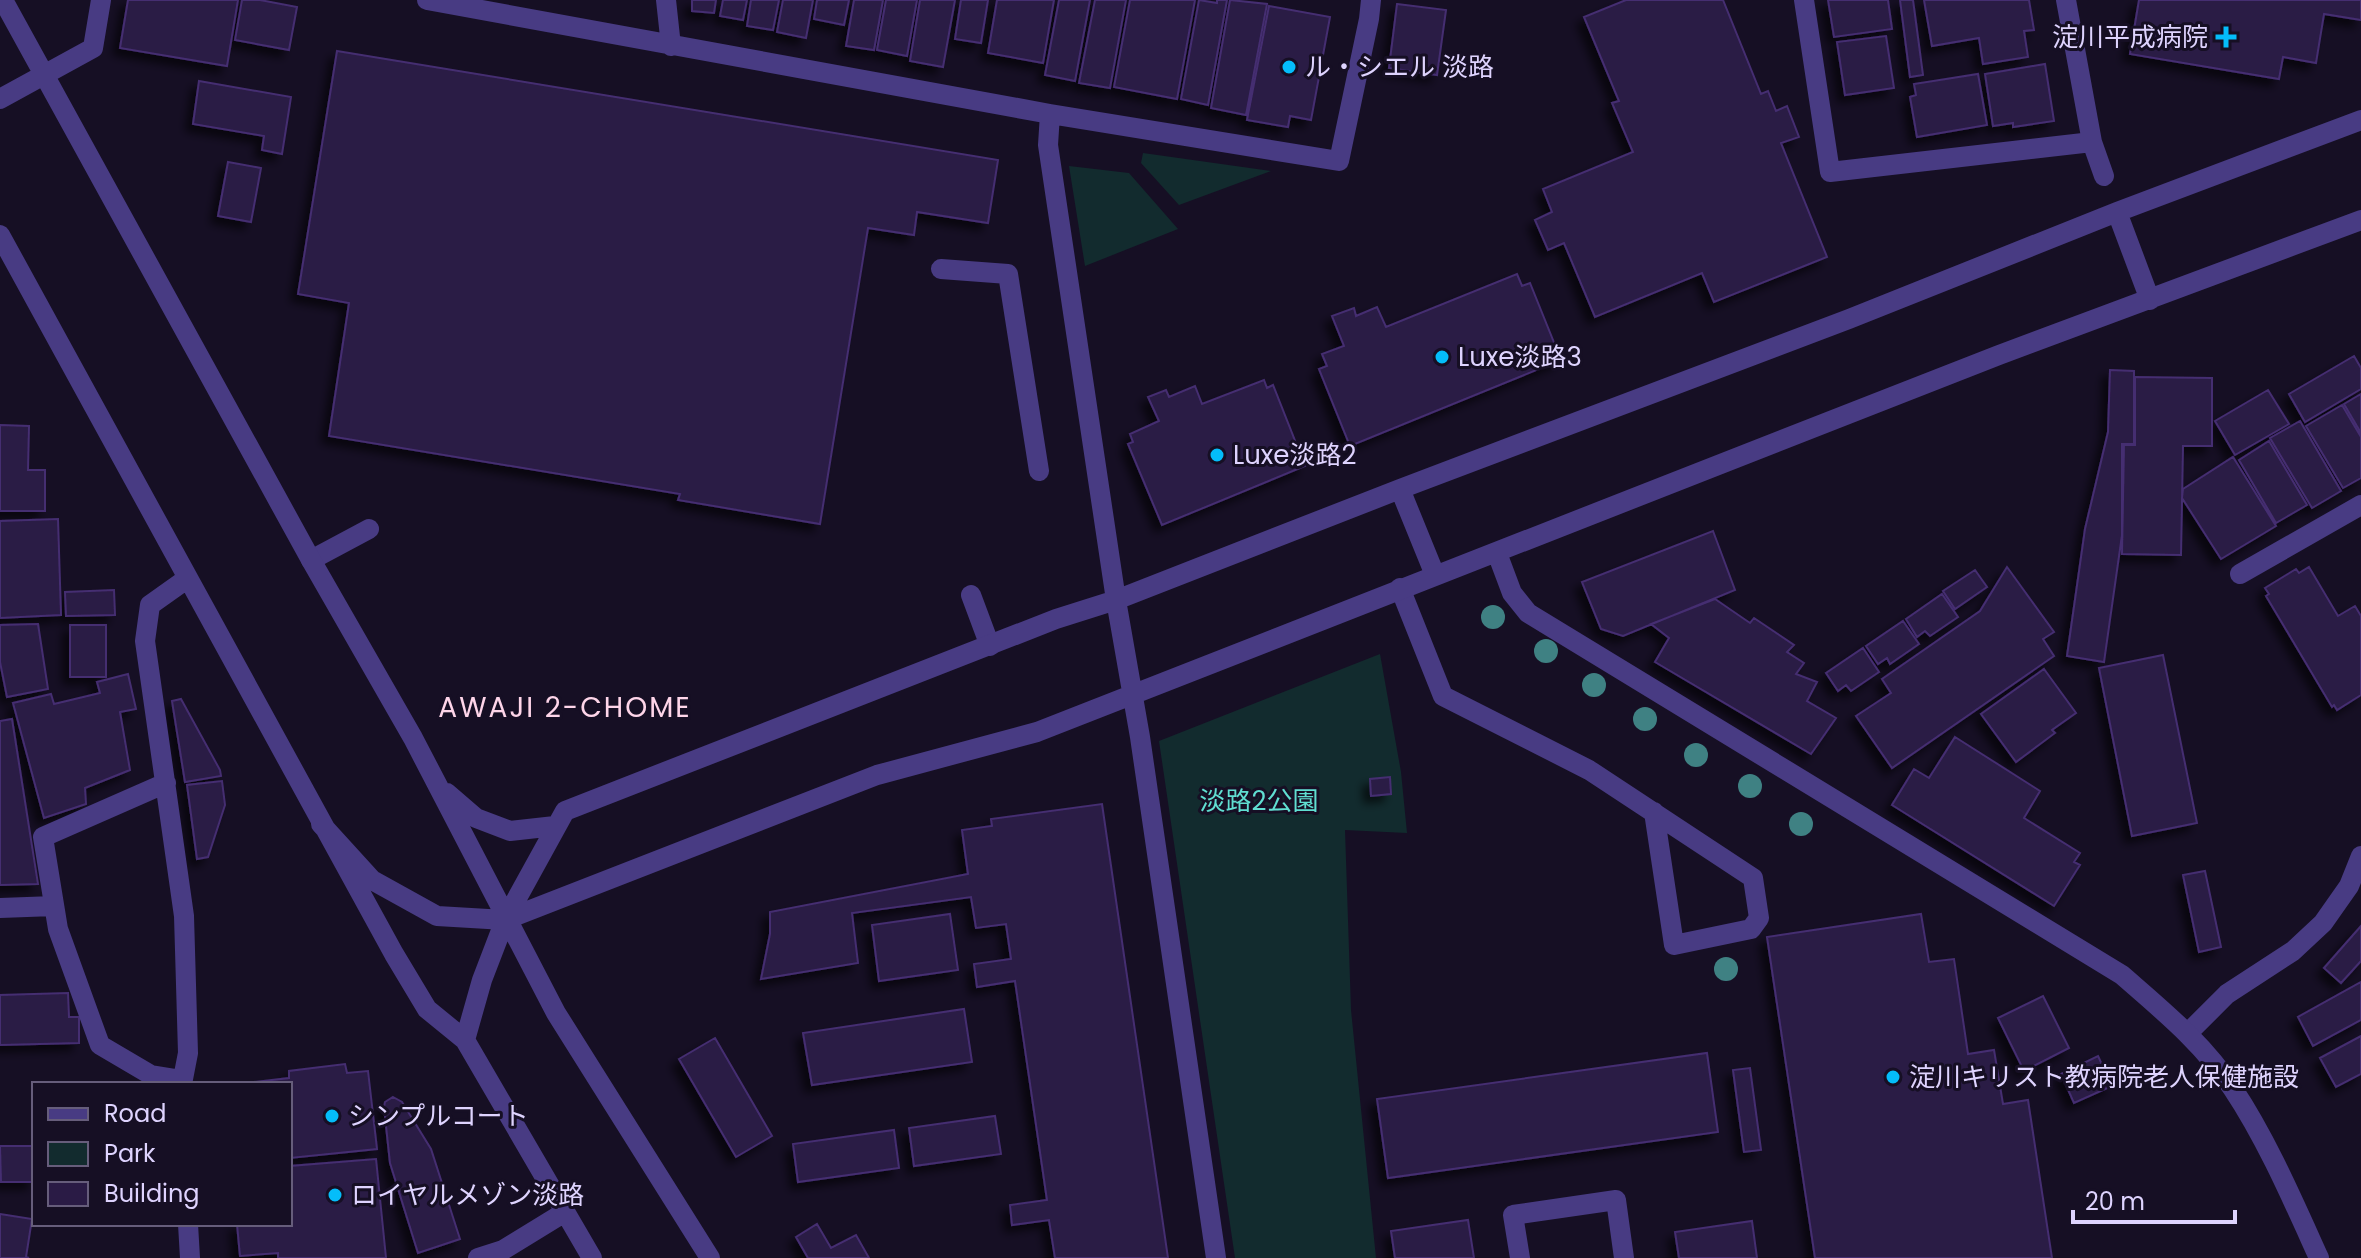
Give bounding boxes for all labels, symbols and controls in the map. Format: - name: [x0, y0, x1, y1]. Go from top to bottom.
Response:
- place label: 淀川平成病院: [2052, 19, 2208, 55]
- marker: 淀川平成病院: [2215, 26, 2237, 48]
- place label: ル・シエル 淡路: [1305, 49, 1494, 85]
- marker: ル・シエル 淡路: [1280, 58, 1298, 76]
- place label: Luxe淡路3: [1458, 339, 1582, 375]
- marker: Luxe淡路3: [1433, 348, 1451, 366]
- place label: Luxe淡路2: [1233, 437, 1356, 473]
- marker: Luxe淡路2: [1208, 446, 1226, 464]
- district label: AWAJI 2-CHOME: [438, 688, 692, 727]
- park label: 淡路2公園: [1200, 783, 1318, 819]
- place label: 淀川キリスト教病院老人保健施設: [1909, 1059, 2299, 1095]
- marker: 淀川キリスト教病院老人保健施設: [1884, 1068, 1902, 1086]
- legend: [32, 1082, 292, 1226]
- text: Road: [104, 1097, 166, 1130]
- place label: シンプルコート: [348, 1098, 529, 1134]
- marker: シンプルコート: [323, 1107, 341, 1125]
- text: Park: [104, 1137, 156, 1170]
- scale bar: [2073, 1174, 2235, 1224]
- text: Building: [104, 1177, 200, 1210]
- place label: ロイヤルメゾン淡路: [351, 1177, 584, 1213]
- text: 20 m: [2085, 1185, 2145, 1218]
- marker: ロイヤルメゾン淡路: [326, 1186, 344, 1204]

